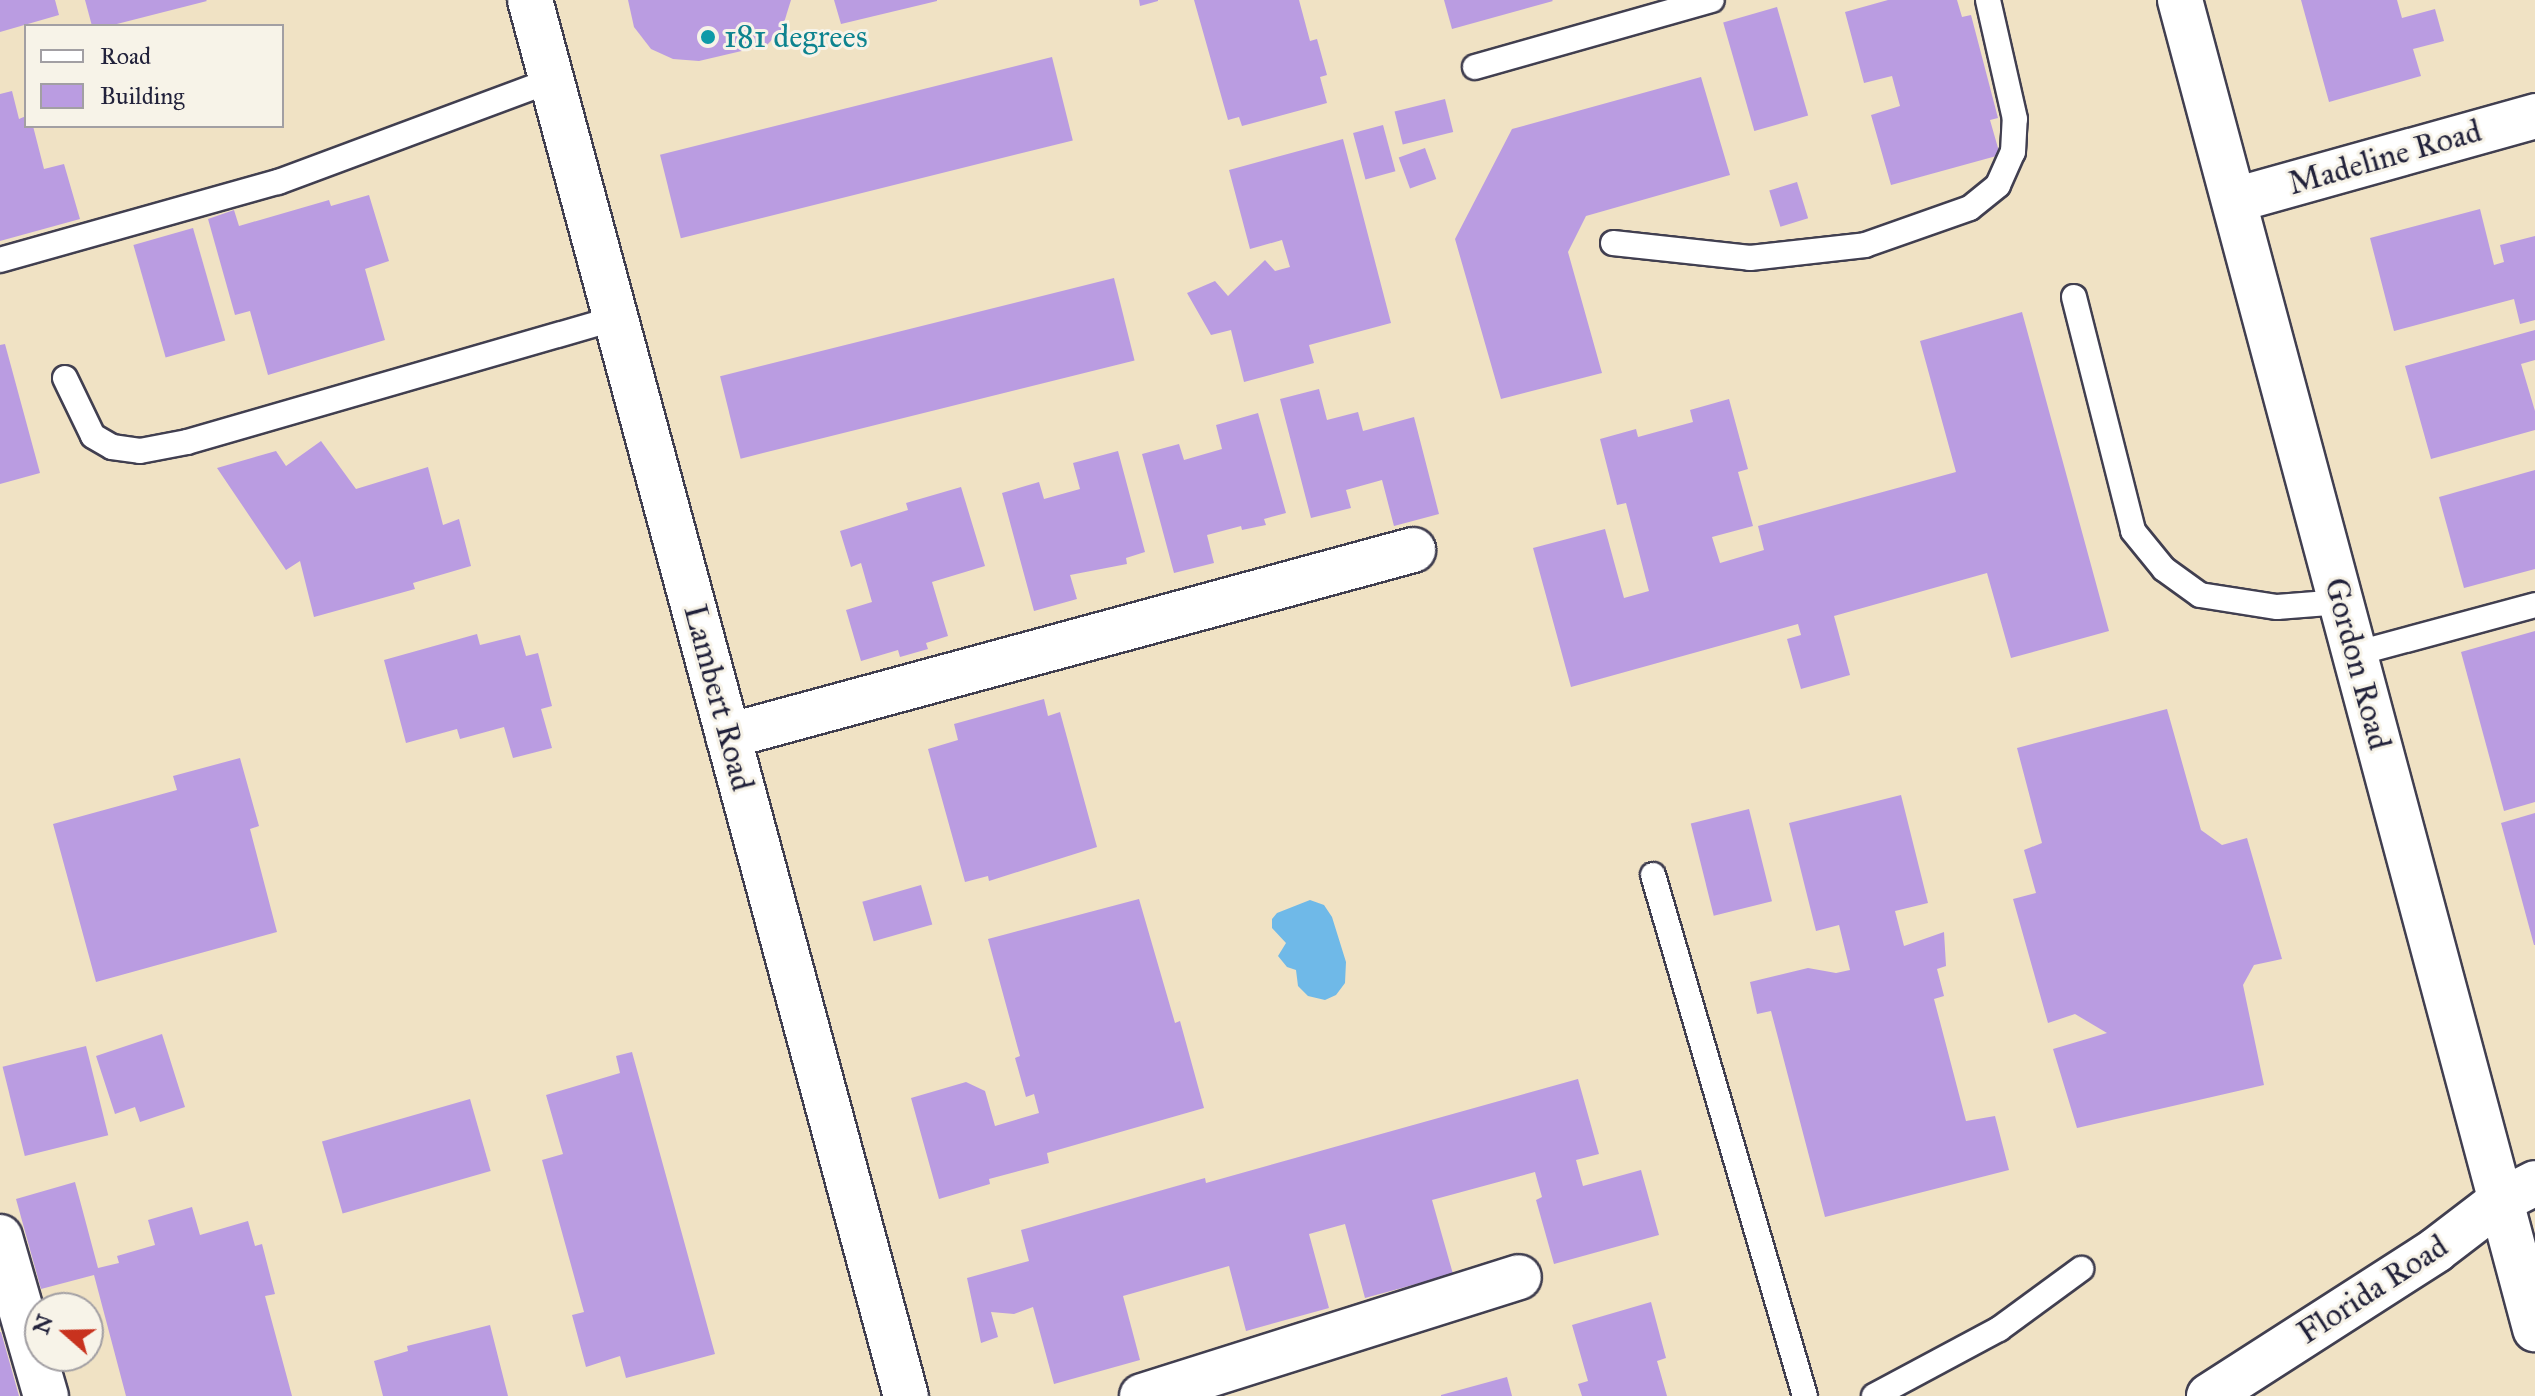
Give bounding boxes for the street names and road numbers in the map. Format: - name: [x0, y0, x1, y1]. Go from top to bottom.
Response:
- street label: Madeline Road: [2284, 112, 2486, 204]
- street label: Gordon Road: [2316, 574, 2398, 754]
- street label: Lambert Road: [675, 601, 761, 795]
- street label: Florida Road: [2291, 1227, 2455, 1353]

